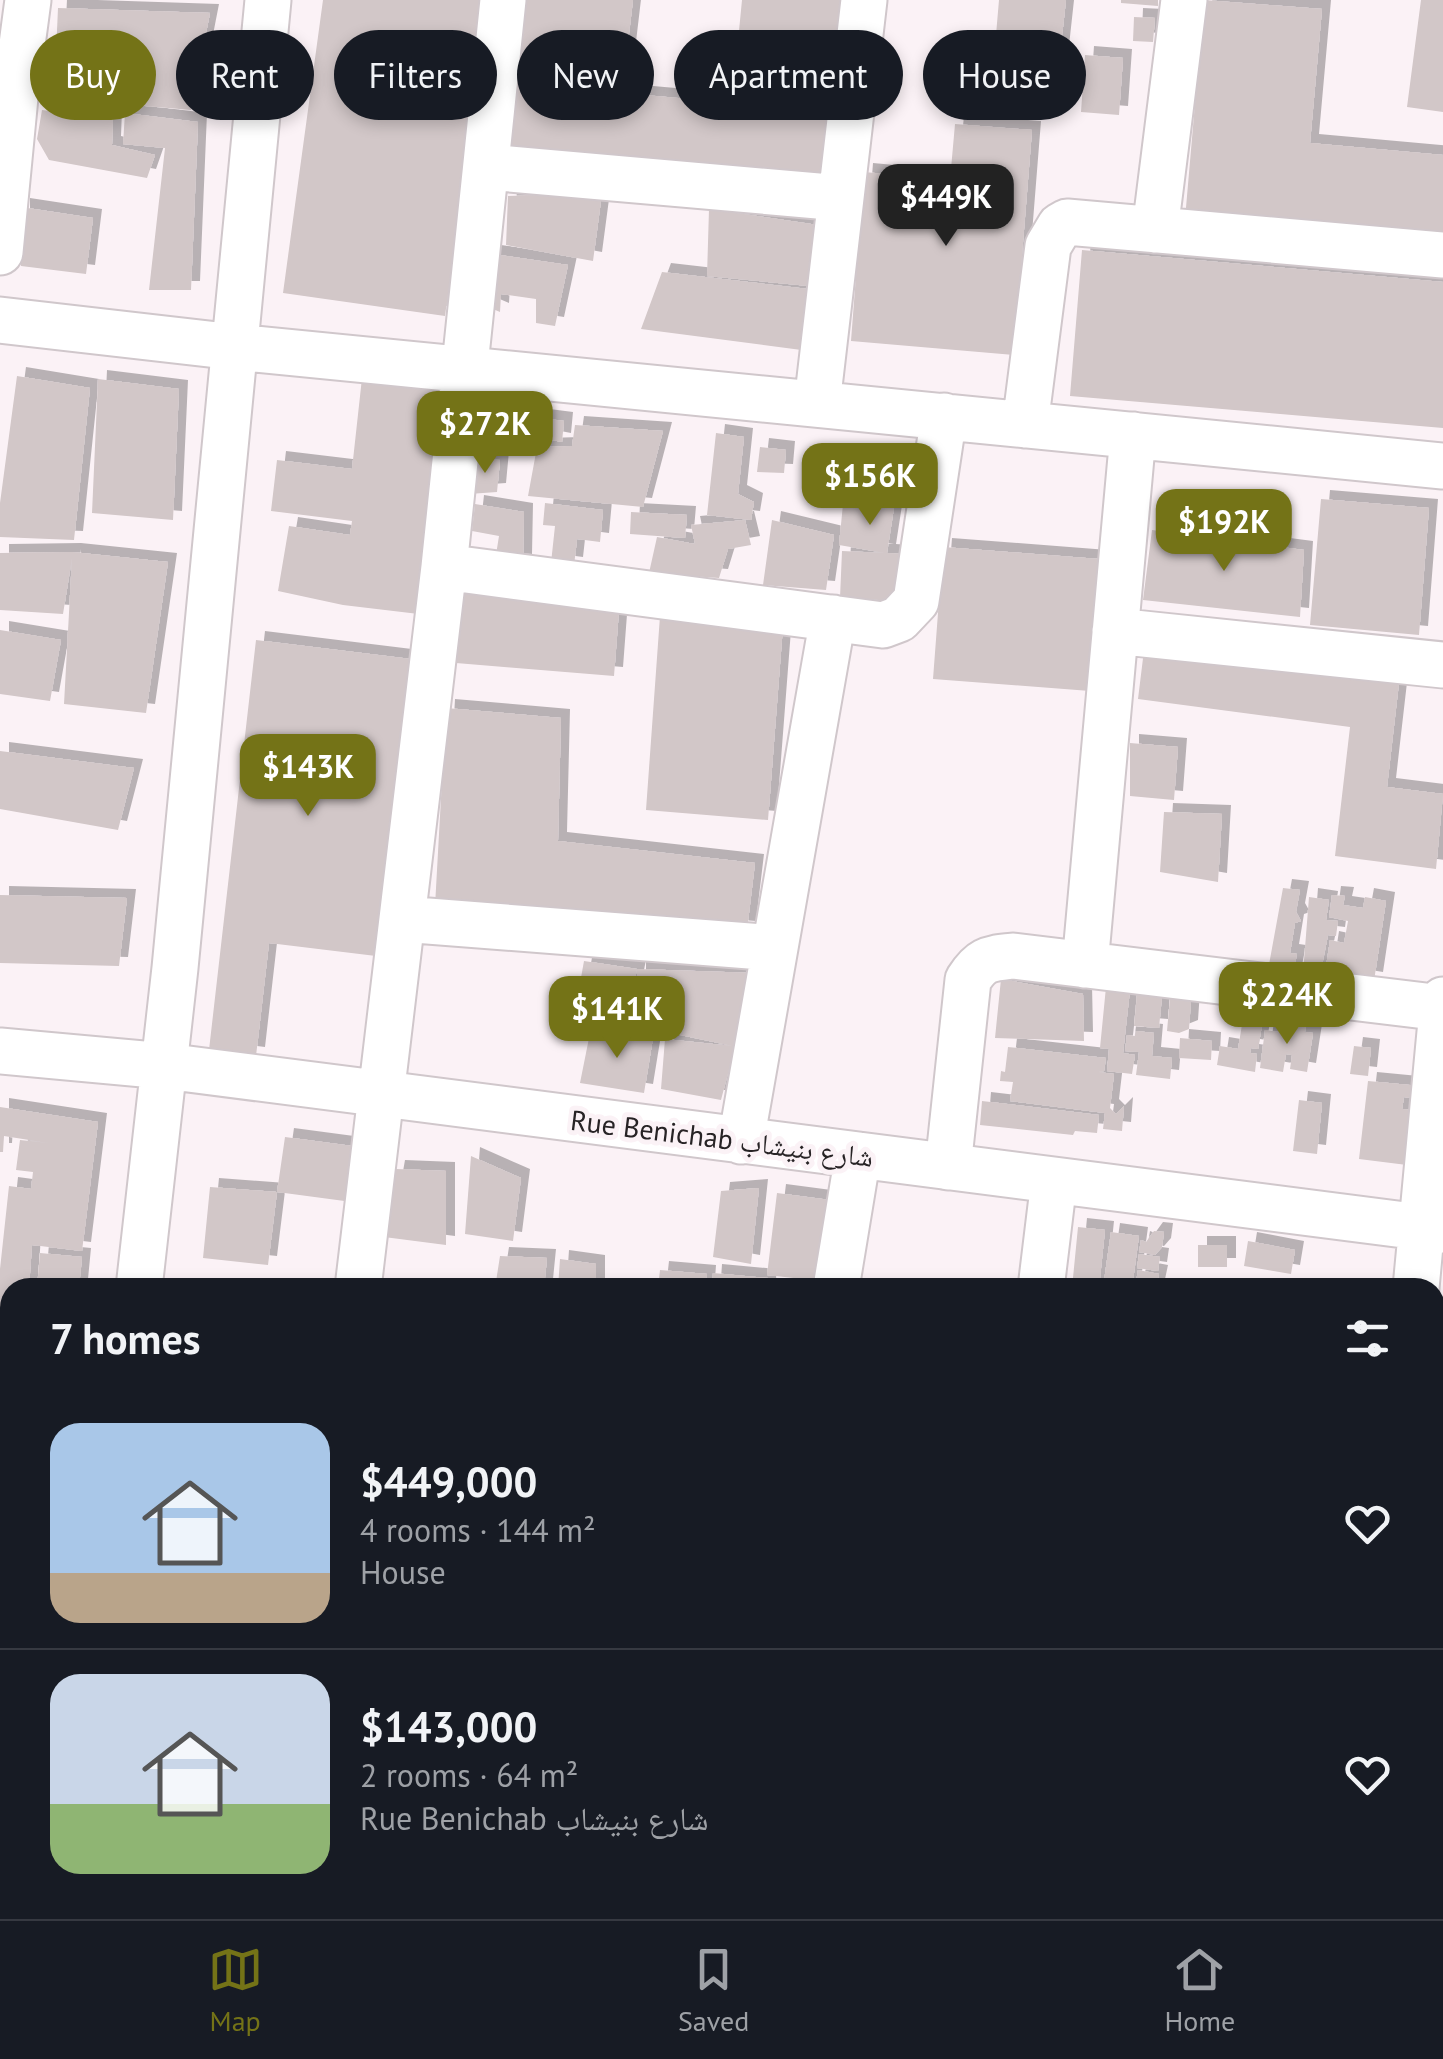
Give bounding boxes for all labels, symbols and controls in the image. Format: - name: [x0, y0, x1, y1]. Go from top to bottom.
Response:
- chip: Buy: [30, 30, 156, 120]
- chip: Rent: [176, 30, 314, 120]
- chip: Filters: [334, 30, 497, 120]
- chip: New: [517, 30, 654, 120]
- chip: Apartment: [674, 30, 903, 120]
- chip: House: [923, 30, 1086, 120]
- pin: $449K: [876, 164, 1016, 249]
- text: $449K: [900, 175, 992, 217]
- pin: $272K: [415, 391, 555, 476]
- text: $272K: [439, 402, 531, 444]
- pin: $156K: [800, 443, 940, 528]
- text: $156K: [824, 454, 916, 496]
- pin: $192K: [1154, 489, 1294, 574]
- text: $192K: [1178, 500, 1270, 542]
- pin: $143K: [238, 734, 378, 819]
- text: $143K: [262, 745, 354, 787]
- pin: $224K: [1217, 962, 1357, 1047]
- text: $224K: [1241, 973, 1333, 1015]
- pin: $141K: [547, 976, 687, 1061]
- text: $141K: [571, 987, 663, 1029]
- street label: Rue Benichab شارع بنيشاب: [568, 1101, 876, 1175]
- text: 7 homes: [50, 1311, 201, 1366]
- icon: filters: [1340, 1311, 1395, 1366]
- text: $449,000: [360, 1454, 537, 1509]
- icon: home: [130, 1463, 250, 1583]
- icon: heart: [1340, 1496, 1395, 1551]
- text: 4 rooms · 144 m²: [360, 1509, 596, 1551]
- text: House: [360, 1551, 446, 1593]
- text: $143,000: [360, 1699, 537, 1754]
- icon: home: [130, 1714, 250, 1834]
- icon: heart: [1340, 1747, 1395, 1802]
- text: 2 rooms · 64 m²: [360, 1754, 578, 1796]
- text: Rue Benichab شارع بنيشاب: [360, 1797, 709, 1839]
- tab: Map: [208, 1942, 263, 2039]
- tab: Saved: [678, 1942, 749, 2039]
- tab: Home: [1165, 1942, 1235, 2039]

